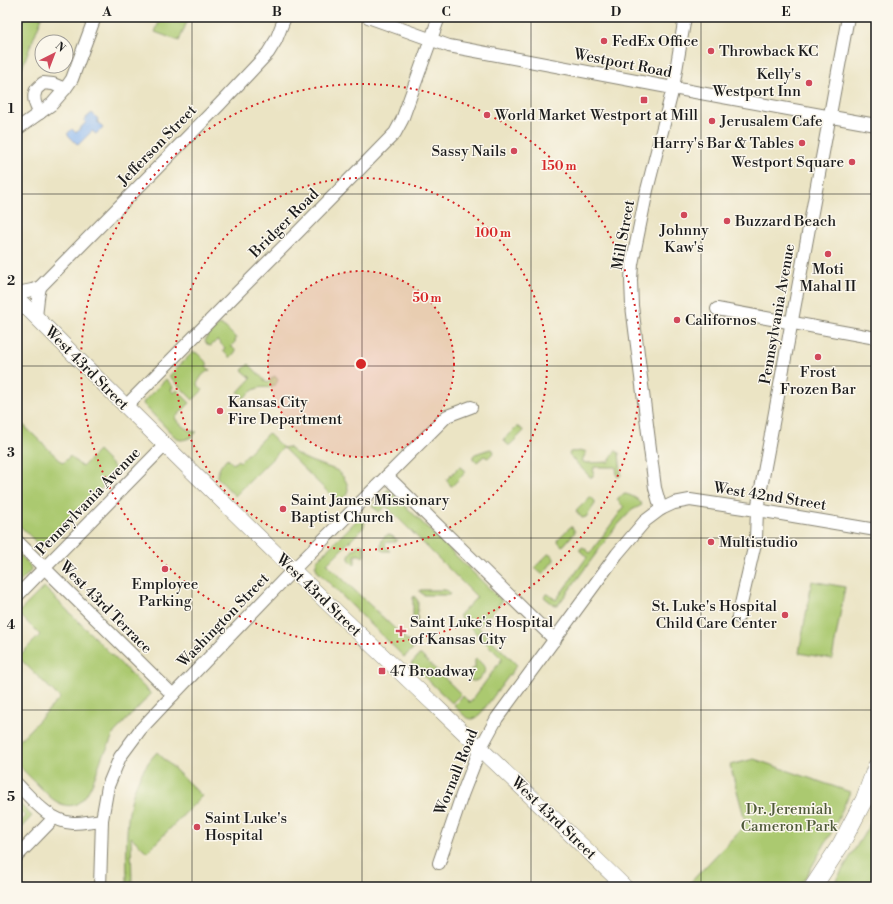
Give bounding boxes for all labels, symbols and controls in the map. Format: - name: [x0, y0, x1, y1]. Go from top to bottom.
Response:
- text: A: [101, 4, 112, 20]
- text: B: [272, 4, 282, 20]
- text: C: [441, 4, 451, 20]
- text: D: [611, 4, 621, 20]
- text: E: [781, 4, 791, 20]
- place label: FedEx Office: [612, 32, 698, 51]
- north arrow: [34, 34, 74, 74]
- marker: FedEx Office: [599, 36, 609, 46]
- text: N: [52, 39, 68, 56]
- place label: Throwback KC: [719, 42, 818, 61]
- street label: Westport Road: [571, 44, 674, 82]
- marker: Throwback KC: [706, 46, 716, 56]
- place label: Kelly's Westport Inn: [712, 65, 801, 101]
- marker: Kelly's Westport Inn: [804, 78, 814, 88]
- marker: Westport at Mill: [639, 95, 649, 105]
- street label: Jefferson Street: [113, 100, 201, 191]
- text: 1: [8, 101, 15, 117]
- place label: World Market: [494, 106, 587, 125]
- place label: Westport at Mill: [589, 106, 698, 125]
- marker: World Market: [482, 110, 492, 120]
- place label: Jerusalem Cafe: [719, 112, 822, 131]
- marker: Jerusalem Cafe: [707, 116, 717, 126]
- place label: Harry's Bar & Tables: [653, 134, 794, 153]
- marker: Harry's Bar & Tables: [797, 138, 807, 148]
- place label: Sassy Nails: [432, 142, 506, 161]
- marker: Sassy Nails: [509, 146, 519, 156]
- place label: Westport Square: [730, 153, 844, 172]
- marker: Westport Square: [847, 157, 857, 167]
- text: 150 m: [542, 159, 576, 174]
- street label: Bridger Road: [245, 184, 323, 263]
- street label: Mill Street: [608, 198, 639, 272]
- marker: Johnny Kaw's: [679, 210, 689, 220]
- place label: Buzzard Beach: [734, 212, 836, 231]
- marker: Buzzard Beach: [722, 216, 732, 226]
- place label: Johnny Kaw's: [659, 221, 709, 257]
- text: 100 m: [475, 226, 511, 241]
- street label: Pennsylvania Avenue: [756, 242, 799, 386]
- marker: Moti Mahal II: [823, 249, 833, 259]
- place label: Moti Mahal II: [800, 260, 856, 296]
- text: 2: [7, 273, 15, 289]
- text: 50 m: [412, 291, 442, 306]
- place label: Californos: [685, 311, 757, 330]
- marker: Californos: [672, 315, 682, 325]
- street label: West 43rd Street: [40, 322, 133, 415]
- marker: Frost Frozen Bar: [813, 352, 823, 362]
- centre of rings: [354, 357, 368, 371]
- place label: Frost Frozen Bar: [780, 363, 856, 399]
- place label: Kansas City Fire Department: [228, 393, 343, 429]
- marker: Kansas City Fire Department: [215, 406, 225, 416]
- street label: Pennsylvania Avenue: [32, 443, 145, 559]
- text: 3: [7, 445, 15, 461]
- street label: West 42nd Street: [711, 478, 828, 515]
- place label: Saint James Missionary Baptist Church: [290, 491, 450, 527]
- marker: Saint James Missionary Baptist Church: [278, 504, 288, 514]
- place label: Multistudio: [719, 533, 798, 552]
- marker: Multistudio: [706, 537, 716, 547]
- street label: West 43rd Street: [271, 549, 366, 641]
- street label: West 43rd Terrace: [55, 556, 156, 658]
- marker: Employee Parking: [160, 564, 170, 574]
- street label: Washington Street: [173, 569, 274, 672]
- place label: Employee Parking: [132, 575, 198, 611]
- place label: St. Luke's Hospital Child Care Center: [652, 597, 778, 633]
- marker: St. Luke's Hospital Child Care Center: [780, 610, 790, 620]
- place label: Saint Luke's Hospital of Kansas City: [410, 613, 554, 649]
- text: 4: [7, 617, 16, 633]
- marker: Saint Luke's Hospital of Kansas City: [395, 625, 407, 637]
- place label: 47 Broadway: [390, 662, 476, 681]
- marker: 47 Broadway: [377, 666, 387, 676]
- street label: Wornall Road: [430, 726, 482, 819]
- street label: West 43rd Street: [506, 772, 601, 864]
- text: 5: [7, 789, 15, 805]
- park label: Dr. Jeremiah Cameron Park: [741, 800, 838, 836]
- place label: Saint Luke's Hospital: [205, 809, 287, 845]
- marker: Saint Luke's Hospital: [192, 822, 202, 832]

